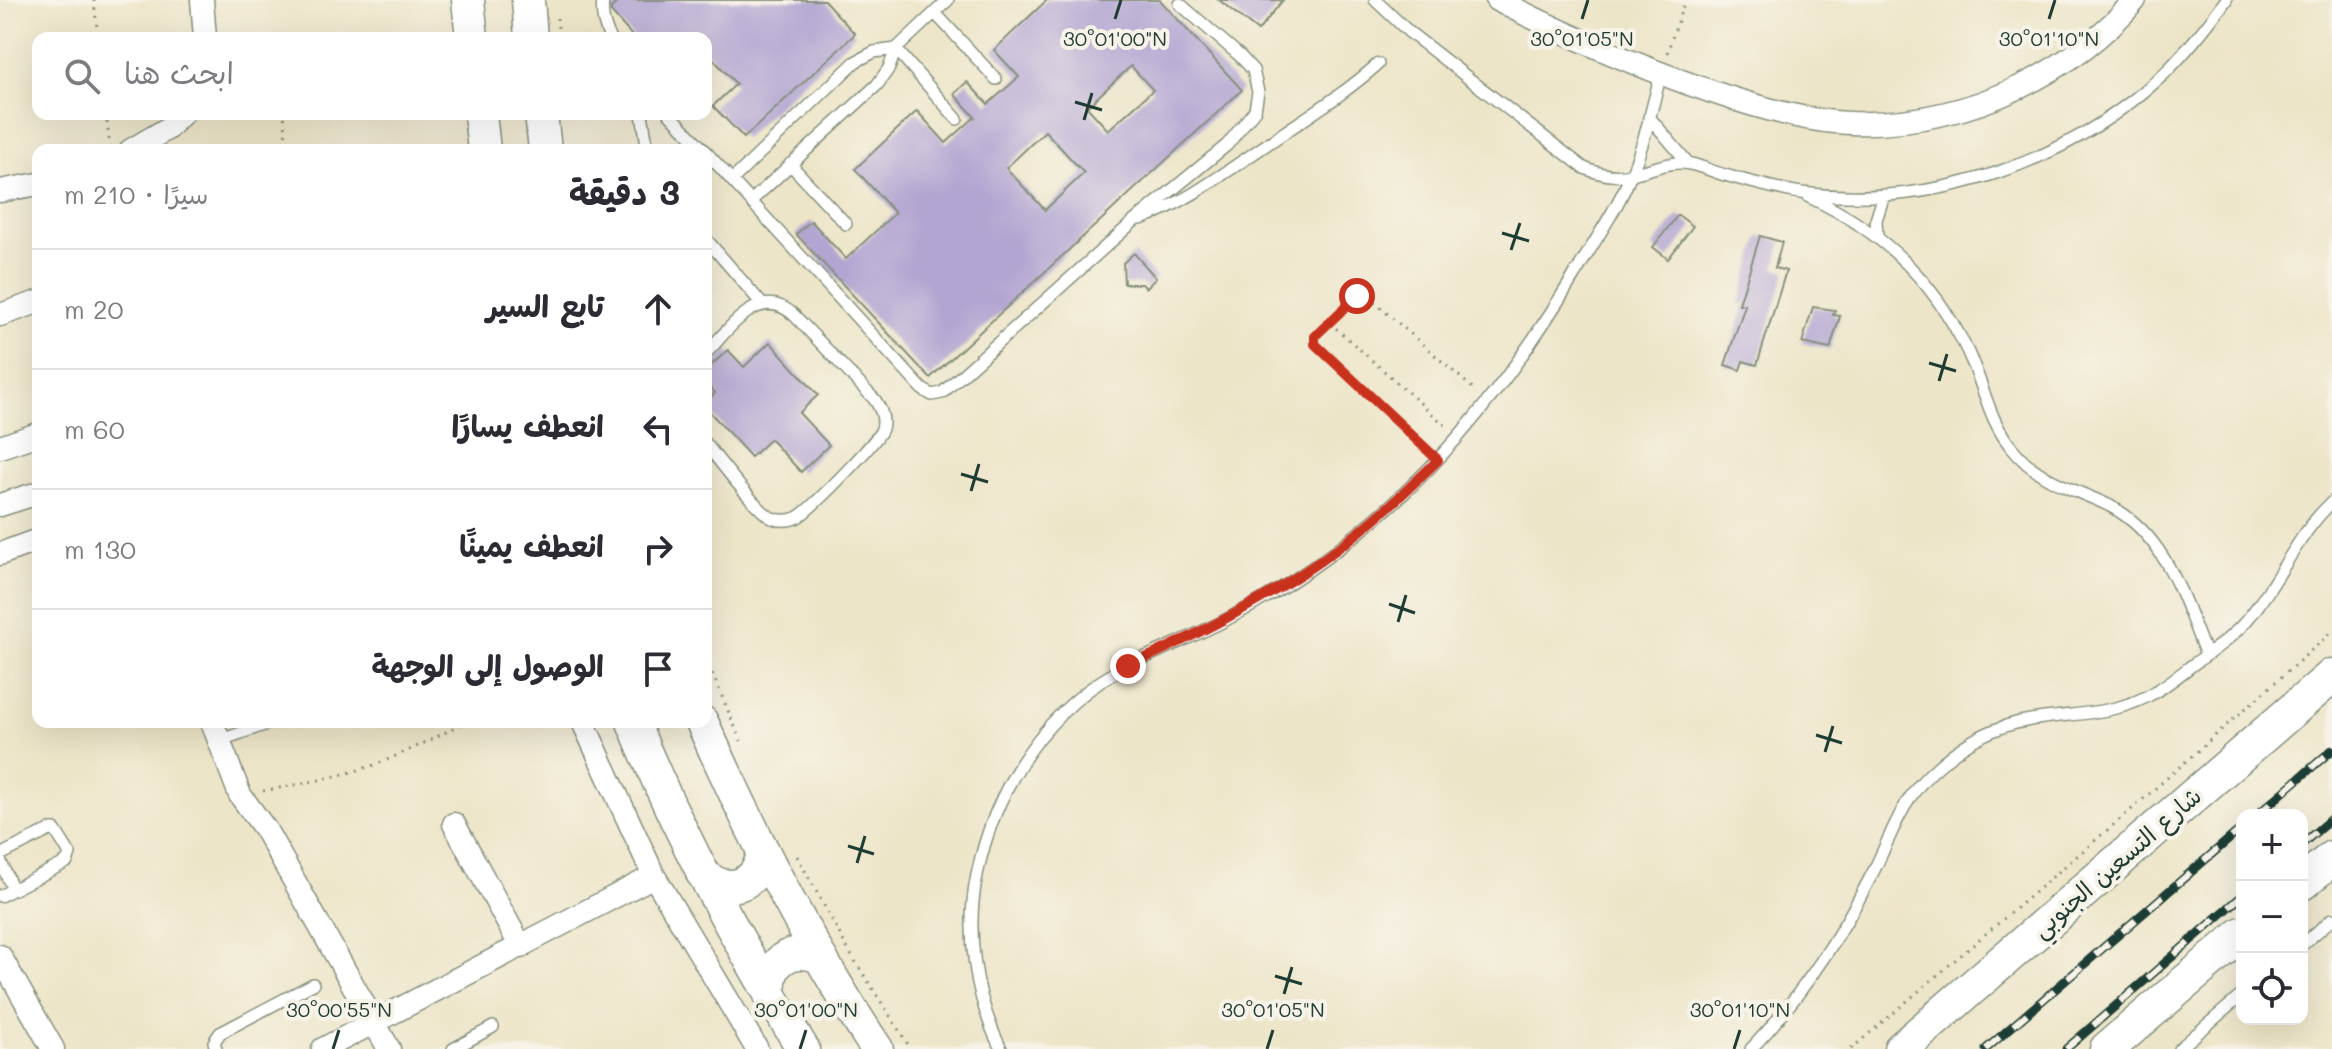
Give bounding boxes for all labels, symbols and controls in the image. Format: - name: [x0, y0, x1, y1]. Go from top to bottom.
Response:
- text: 30°01'00"N: [1063, 25, 1167, 51]
- text: 30°01'05"N: [1530, 25, 1634, 51]
- text: 30°01'10"N: [1999, 25, 2099, 51]
- search box: [32, 32, 712, 120]
- text: ابحث هنا: [124, 52, 234, 92]
- icon: search: [60, 54, 104, 98]
- text: 3 دقيقة: [569, 169, 680, 214]
- text: سيرًا · 210 m: [64, 177, 208, 211]
- route start: [1339, 278, 1375, 314]
- text: تابع السير: [486, 285, 604, 325]
- icon: ahead: [636, 287, 680, 331]
- text: 20 m: [64, 292, 124, 326]
- text: انعطف يسارًا: [451, 405, 604, 445]
- icon: left: [636, 407, 680, 451]
- text: 60 m: [64, 412, 125, 446]
- text: انعطف يمينًا: [459, 525, 604, 565]
- icon: right: [636, 527, 680, 571]
- text: 130 m: [64, 532, 136, 566]
- text: الوصول إلى الوجهة: [371, 645, 604, 685]
- icon: arrive: [636, 647, 680, 691]
- route end: [1110, 648, 1146, 684]
- street label: شارع التسعين الجنوبي: [2025, 780, 2212, 949]
- map controls: [2236, 809, 2308, 1025]
- button: +: [2236, 809, 2308, 881]
- button: −: [2236, 881, 2308, 953]
- button: locate: [2236, 953, 2308, 1025]
- text: 30°00'55"N: [286, 996, 392, 1022]
- text: 30°01'00"N: [754, 996, 858, 1022]
- text: 30°01'05"N: [1221, 996, 1325, 1022]
- text: 30°01'10"N: [1690, 996, 1790, 1022]

